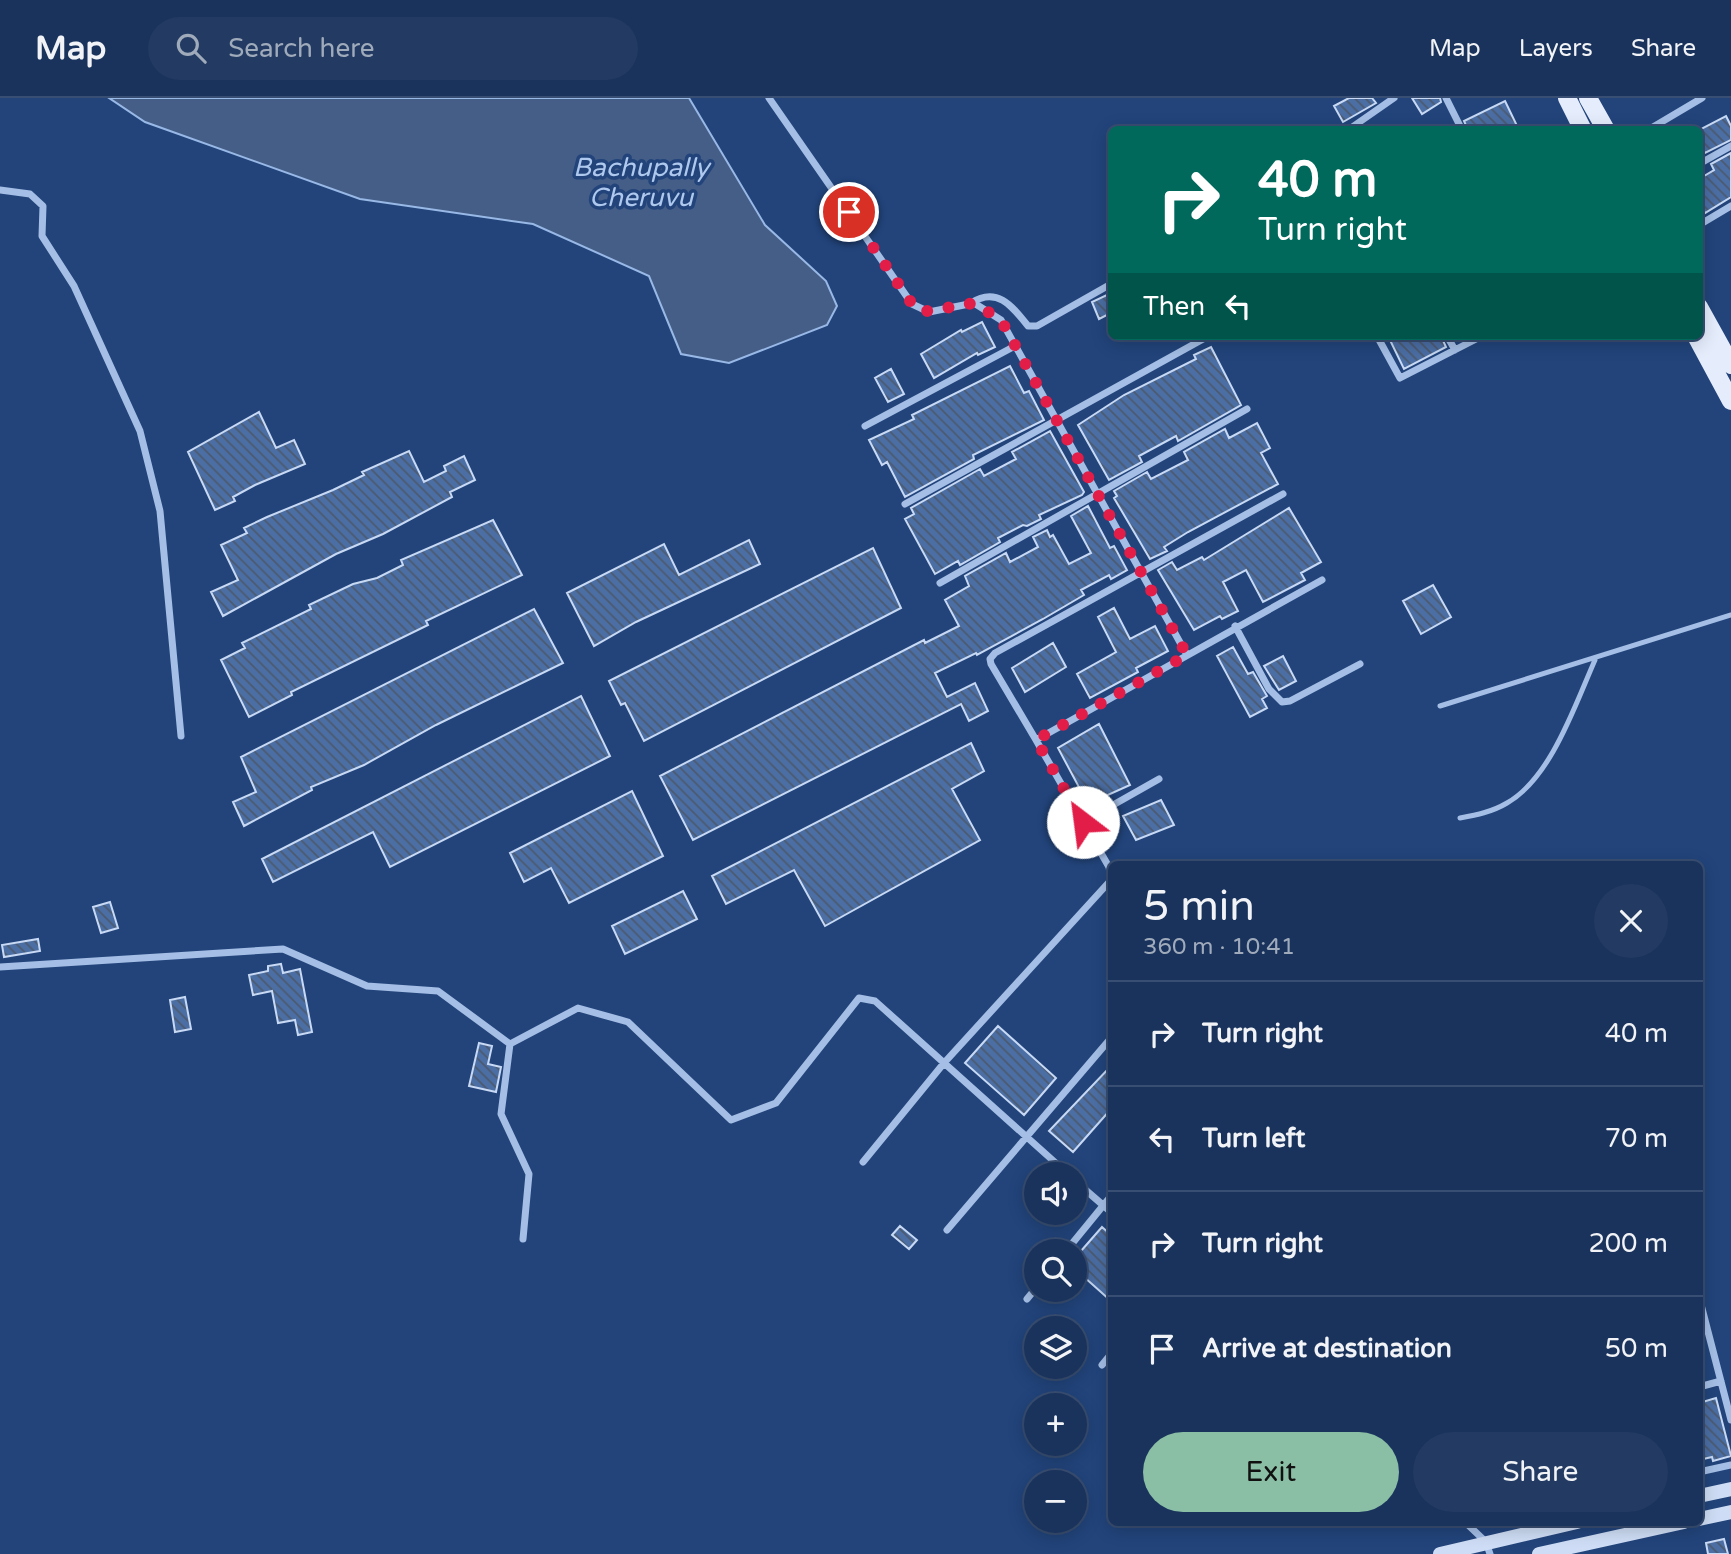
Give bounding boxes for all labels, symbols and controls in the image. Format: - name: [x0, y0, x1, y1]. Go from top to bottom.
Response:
- search box: [148, 17, 638, 80]
- text: Map: [35, 29, 106, 68]
- icon: search: [172, 29, 210, 67]
- text: Search here: [228, 33, 374, 64]
- text: Map: [1429, 34, 1481, 63]
- text: Layers: [1519, 34, 1593, 63]
- text: Share: [1631, 34, 1696, 63]
- text: 40 m: [1258, 151, 1377, 210]
- water label: Bachupally Cheruvu: [573, 152, 712, 213]
- icon: right: [1143, 154, 1234, 245]
- pin: [819, 182, 879, 242]
- icon: arrive: [830, 193, 868, 231]
- text: Turn right: [1258, 211, 1407, 249]
- icon: left: [1219, 287, 1257, 325]
- text: Then: [1143, 291, 1205, 322]
- position arrow: [1046, 785, 1120, 859]
- text: 5 min: [1143, 881, 1255, 932]
- button: close: [1594, 884, 1668, 958]
- text: 360 m · 10:41: [1143, 933, 1295, 961]
- icon: right: [1143, 1015, 1181, 1053]
- text: Turn right: [1202, 1018, 1323, 1049]
- text: 40 m: [1605, 1018, 1668, 1049]
- icon: left: [1143, 1120, 1181, 1158]
- text: Turn left: [1202, 1123, 1305, 1154]
- text: 70 m: [1605, 1123, 1668, 1154]
- map controls: [1024, 1162, 1087, 1533]
- button: sound: [1024, 1162, 1087, 1225]
- icon: right: [1143, 1225, 1181, 1263]
- text: Turn right: [1202, 1228, 1323, 1259]
- text: 200 m: [1588, 1228, 1668, 1259]
- button: search: [1024, 1239, 1087, 1302]
- button: layers: [1024, 1316, 1087, 1379]
- icon: arrive: [1143, 1330, 1181, 1368]
- text: Arrive at destination: [1202, 1333, 1452, 1364]
- text: 50 m: [1605, 1333, 1668, 1364]
- button: +: [1024, 1393, 1087, 1456]
- button: Exit: [1143, 1432, 1399, 1512]
- button: Share: [1413, 1432, 1668, 1512]
- button: −: [1024, 1470, 1087, 1533]

